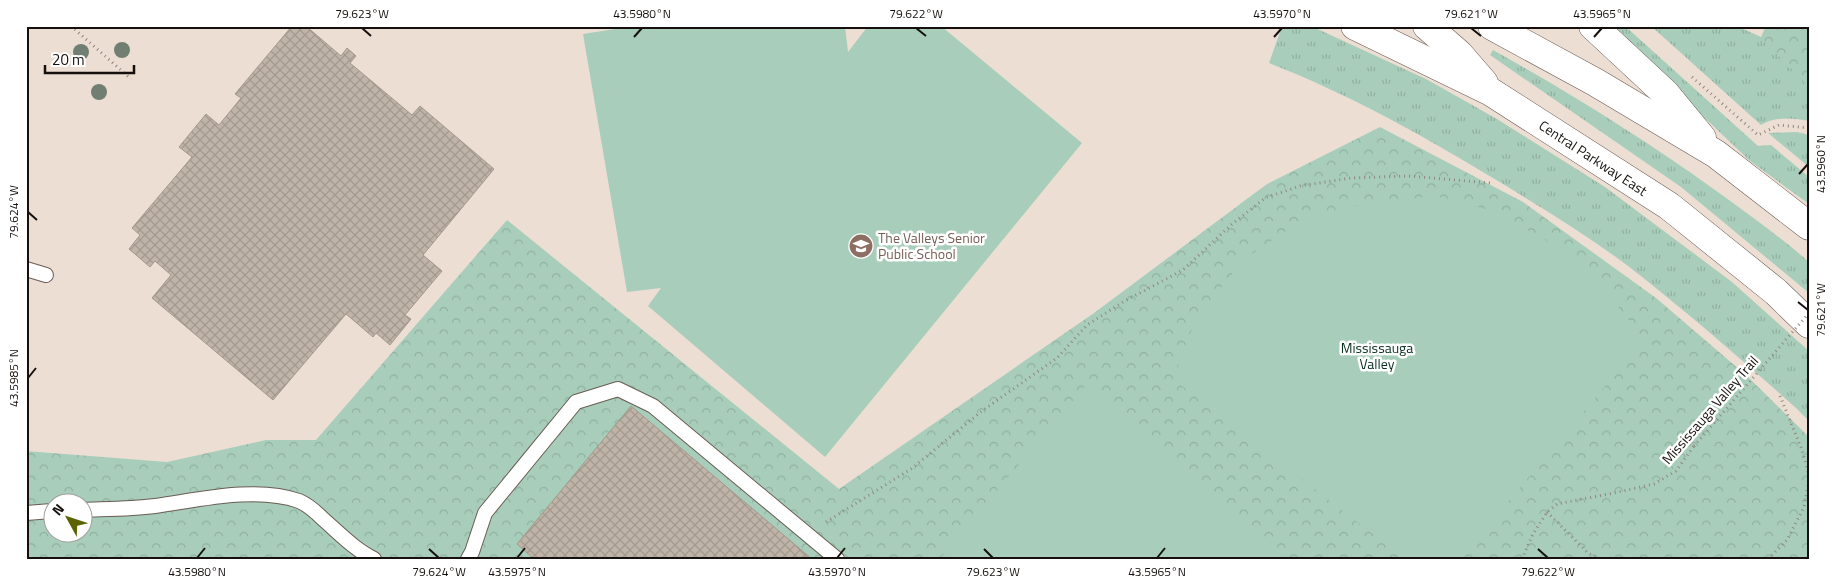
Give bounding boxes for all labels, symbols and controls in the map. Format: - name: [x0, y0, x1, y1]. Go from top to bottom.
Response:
- text: 79.623°W: [335, 4, 389, 23]
- text: 43.5980°N: [613, 4, 671, 23]
- text: 79.622°W: [889, 4, 943, 23]
- text: 43.5970°N: [1253, 4, 1311, 23]
- text: 79.621°W: [1444, 4, 1498, 23]
- text: 43.5965°N: [1573, 4, 1631, 23]
- scale bar: [45, 42, 134, 74]
- text: 20 m: [52, 48, 85, 71]
- street label: Central Parkway East: [1535, 115, 1652, 201]
- text: 43.5960°N: [1811, 135, 1830, 193]
- text: 79.624°W: [4, 185, 23, 239]
- place label: The Valleys Senior Public School: [878, 227, 985, 264]
- school or university icon: The Valleys Senior Public School: [848, 233, 874, 259]
- text: 79.621°W: [1811, 283, 1830, 337]
- park label: Mississauga Valley: [1341, 337, 1413, 374]
- text: 43.5985°N: [4, 349, 23, 407]
- street label: Mississauga Valley Trail: [1656, 351, 1763, 469]
- north arrow: [42, 492, 92, 542]
- text: N: [46, 499, 69, 520]
- text: 43.5980°N: [168, 562, 226, 581]
- text: 79.624°W: [412, 562, 466, 581]
- text: 43.5975°N: [488, 562, 546, 581]
- text: 43.5970°N: [808, 562, 866, 581]
- text: 79.623°W: [966, 562, 1020, 581]
- text: 43.5965°N: [1128, 562, 1186, 581]
- text: 79.622°W: [1521, 562, 1575, 581]

